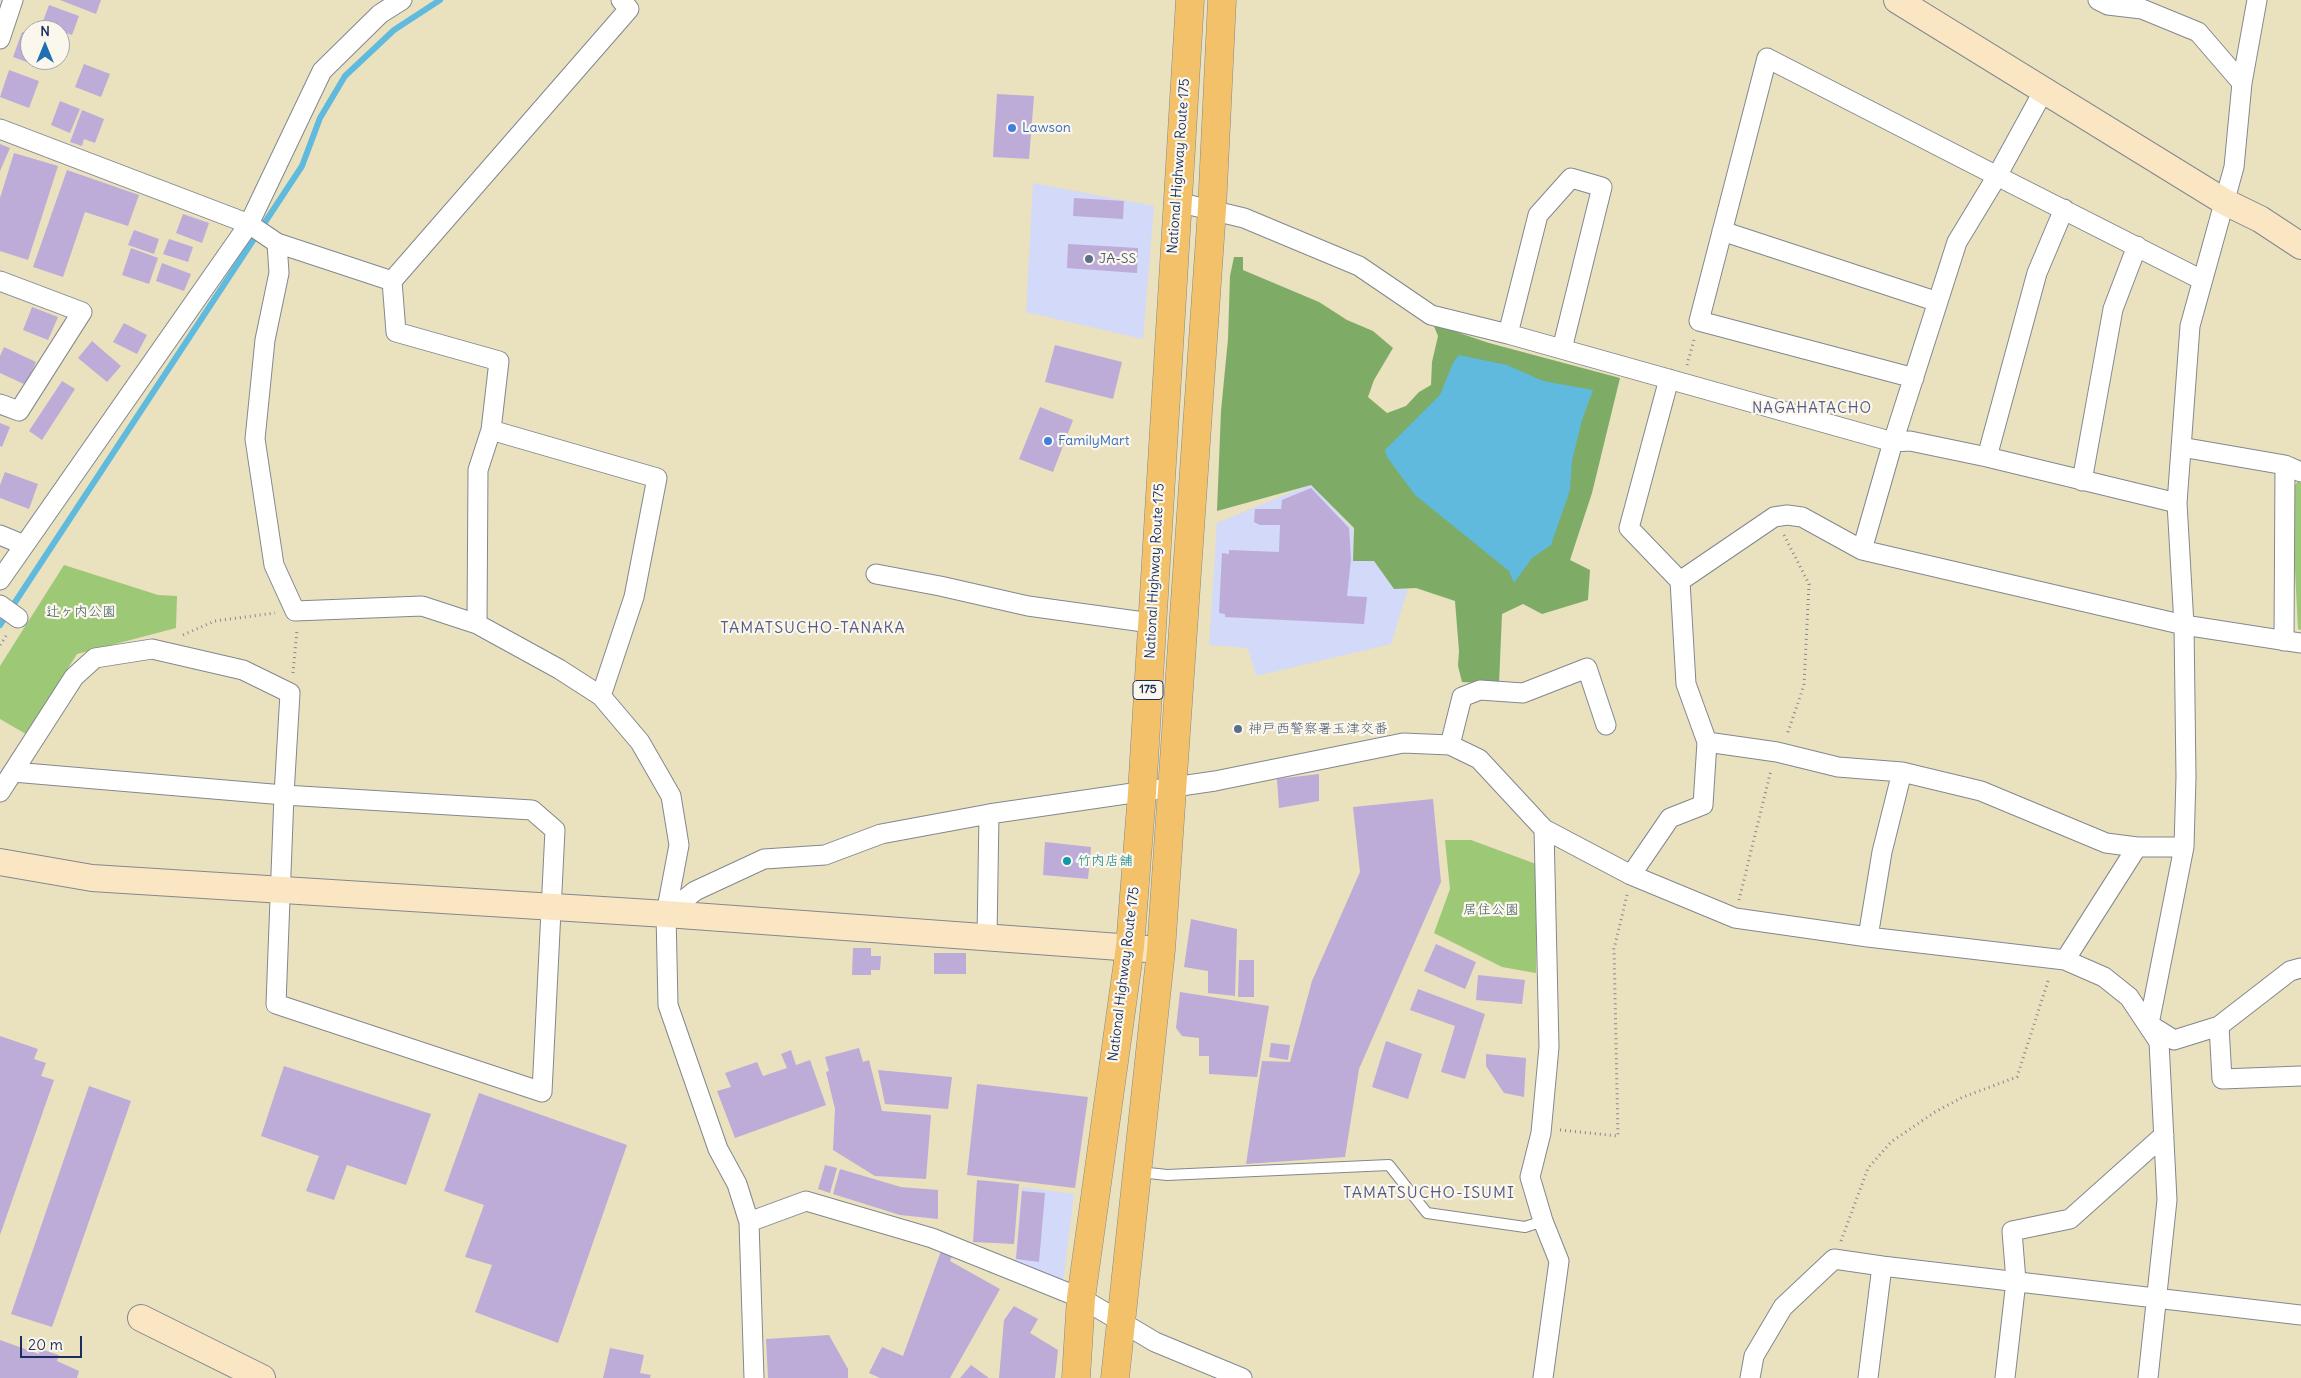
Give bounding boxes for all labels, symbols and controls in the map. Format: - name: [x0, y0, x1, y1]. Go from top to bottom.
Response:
- north arrow: [20, 20, 70, 70]
- text: N: [40, 22, 50, 40]
- street label: National Highway Route 175: [1164, 78, 1194, 254]
- place label: Lawson: [1022, 120, 1071, 136]
- marker: Lawson: [1006, 122, 1018, 134]
- place label: JA-SS: [1099, 251, 1136, 267]
- marker: JA-SS: [1083, 253, 1095, 265]
- district label: NAGAHATACHO: [1751, 400, 1873, 418]
- place label: FamilyMart: [1058, 433, 1129, 449]
- marker: FamilyMart: [1042, 435, 1054, 447]
- street label: National Highway Route 175: [1142, 483, 1168, 659]
- park label: 辻ヶ内公園: [46, 604, 116, 620]
- district label: TAMATSUCHO-TANAKA: [718, 618, 908, 638]
- road number: 175: [1133, 680, 1163, 700]
- place label: 神戸西警察署玉津交番: [1248, 721, 1388, 737]
- marker: 神戸西警察署玉津交番: [1232, 723, 1244, 735]
- place label: 竹内店舗: [1077, 853, 1133, 869]
- marker: 竹内店舗: [1061, 855, 1073, 867]
- street label: National Highway Route 175: [1105, 886, 1143, 1062]
- park label: 居住公園: [1463, 902, 1519, 918]
- district label: TAMATSUCHO-ISUMI: [1341, 1183, 1517, 1203]
- scale bar: [22, 1326, 85, 1358]
- text: 20 m: [28, 1335, 63, 1354]

